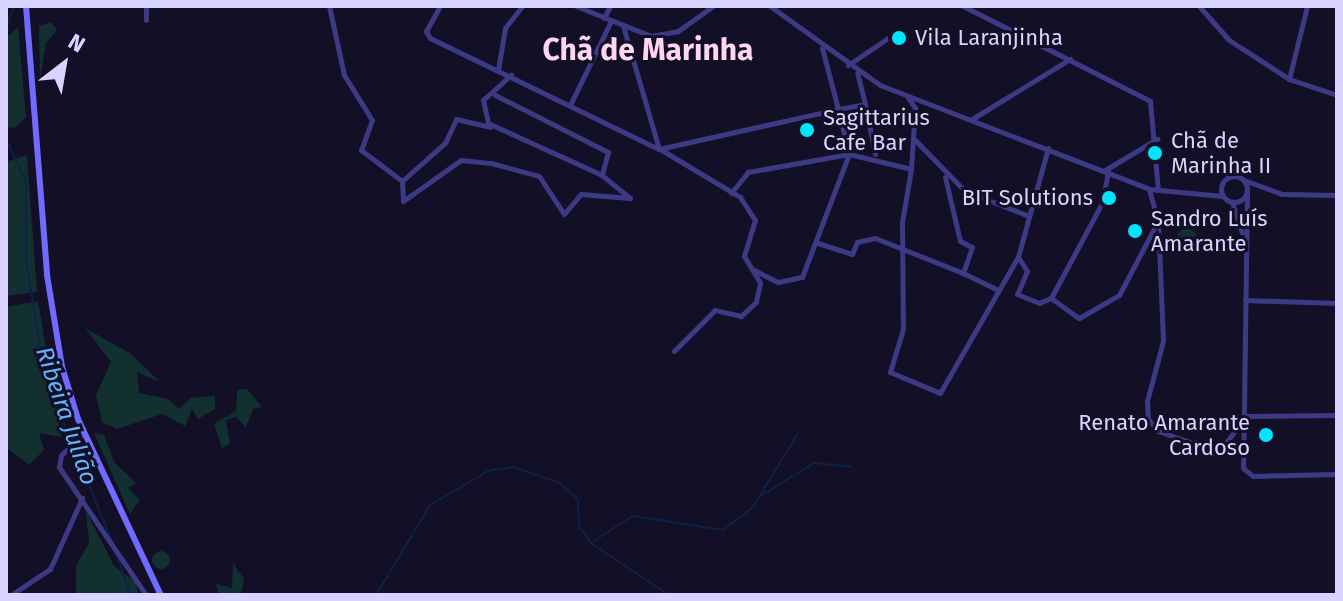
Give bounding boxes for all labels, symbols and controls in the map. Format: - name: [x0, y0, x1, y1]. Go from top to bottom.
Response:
- north arrow: [24, 24, 104, 104]
- place label: Vila Laranjinha: [915, 25, 1063, 51]
- text: N: [63, 28, 90, 58]
- marker: Vila Laranjinha: [890, 29, 908, 47]
- district label: Chã de Marinha: [542, 32, 754, 68]
- place label: Sagittarius Cafe Bar: [823, 104, 930, 156]
- marker: Sagittarius Cafe Bar: [798, 121, 816, 139]
- place label: Chã de Marinha II: [1171, 127, 1271, 178]
- marker: Chã de Marinha II: [1146, 144, 1164, 162]
- place label: BIT Solutions: [962, 185, 1093, 211]
- marker: BIT Solutions: [1100, 189, 1118, 207]
- place label: Sandro Luís Amarante: [1151, 205, 1267, 256]
- marker: Sandro Luís Amarante: [1126, 222, 1144, 240]
- water label: Ribeira Julião: [29, 343, 103, 489]
- place label: Renato Amarante Cardoso: [1078, 409, 1250, 460]
- marker: Renato Amarante Cardoso: [1257, 426, 1275, 444]

